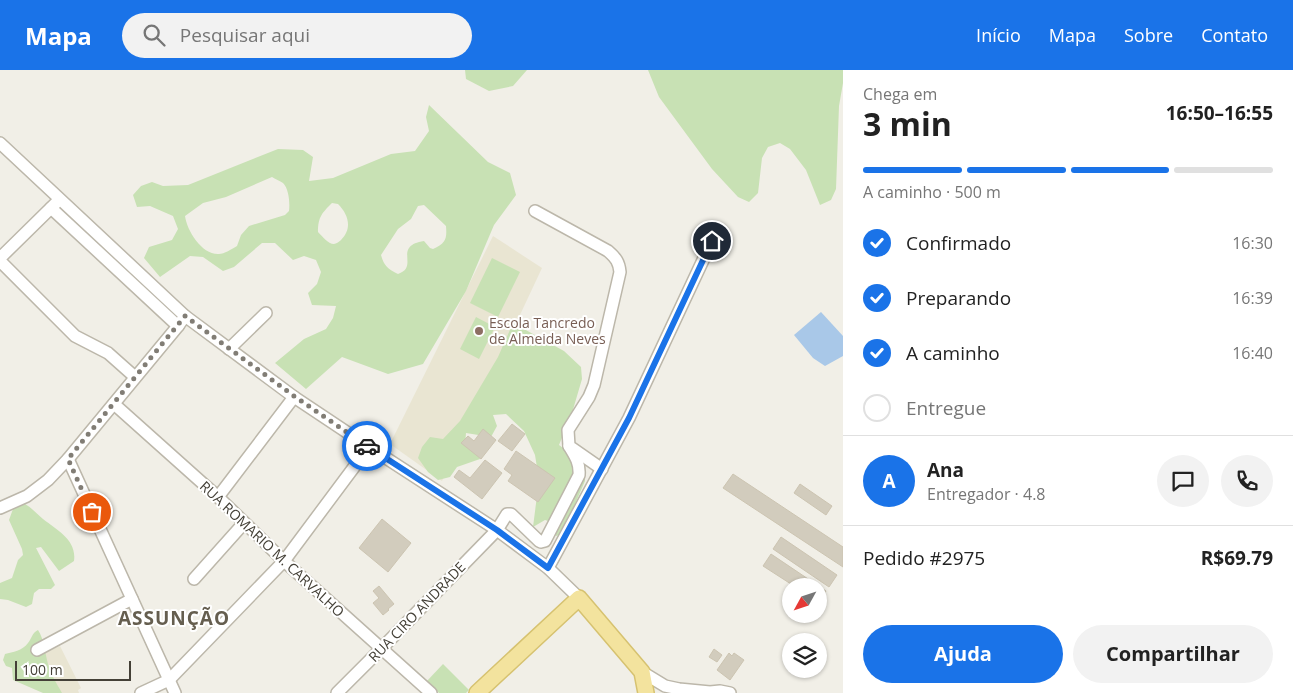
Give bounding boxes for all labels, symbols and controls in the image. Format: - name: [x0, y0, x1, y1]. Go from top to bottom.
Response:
- search box: [122, 13, 472, 58]
- text: Mapa: [25, 19, 92, 52]
- icon: search: [140, 21, 168, 49]
- text: Pesquisar aqui: [180, 22, 310, 48]
- text: Início: [976, 23, 1021, 47]
- text: Mapa: [1049, 23, 1096, 47]
- text: Sobre: [1124, 23, 1173, 47]
- text: Contato: [1201, 23, 1268, 47]
- text: Chega em: [863, 83, 937, 105]
- text: 16:50–16:55: [1166, 100, 1273, 126]
- text: 3 min: [863, 102, 952, 145]
- text: A caminho · 500 m: [863, 181, 1001, 203]
- pin: [691, 220, 733, 262]
- icon: home: [698, 227, 726, 255]
- icon: check: [863, 229, 891, 257]
- text: Confirmado: [906, 230, 1011, 256]
- text: 16:30: [1232, 232, 1273, 254]
- icon: check: [863, 284, 891, 312]
- text: Preparando: [906, 285, 1011, 311]
- text: 16:39: [1232, 287, 1273, 309]
- place label: Escola Tancredo de Almeida Neves: [489, 313, 606, 348]
- marker: Escola Tancredo de Almeida Neves: [473, 325, 485, 337]
- icon: check: [863, 339, 891, 367]
- text: A caminho: [906, 340, 1000, 366]
- text: 16:40: [1232, 342, 1273, 364]
- text: Entregue: [906, 395, 986, 421]
- courier: [342, 421, 392, 471]
- icon: car: [353, 432, 381, 460]
- button: chat: [1157, 455, 1209, 507]
- button: phone: [1221, 455, 1273, 507]
- text: Ana: [927, 457, 964, 483]
- text: A: [882, 468, 896, 494]
- street label: RUA ROMARIO M. CARVALHO: [196, 476, 349, 621]
- text: Entregador · 4.8: [927, 483, 1045, 505]
- pin: [71, 491, 113, 533]
- icon: bag: [78, 498, 106, 526]
- text: Pedido #2975: [863, 545, 985, 571]
- text: R$69.79: [1201, 545, 1273, 571]
- street label: RUA CIRO ANDRADE: [364, 557, 469, 666]
- north arrow: [782, 578, 828, 622]
- map controls: [782, 578, 827, 678]
- district label: ASSUNÇÃO: [118, 605, 230, 631]
- button: Ajuda: [863, 625, 1063, 683]
- button: Compartilhar: [1073, 625, 1273, 683]
- button: layers: [782, 633, 827, 678]
- scale bar: [15, 658, 131, 681]
- text: 100 m: [22, 660, 63, 679]

